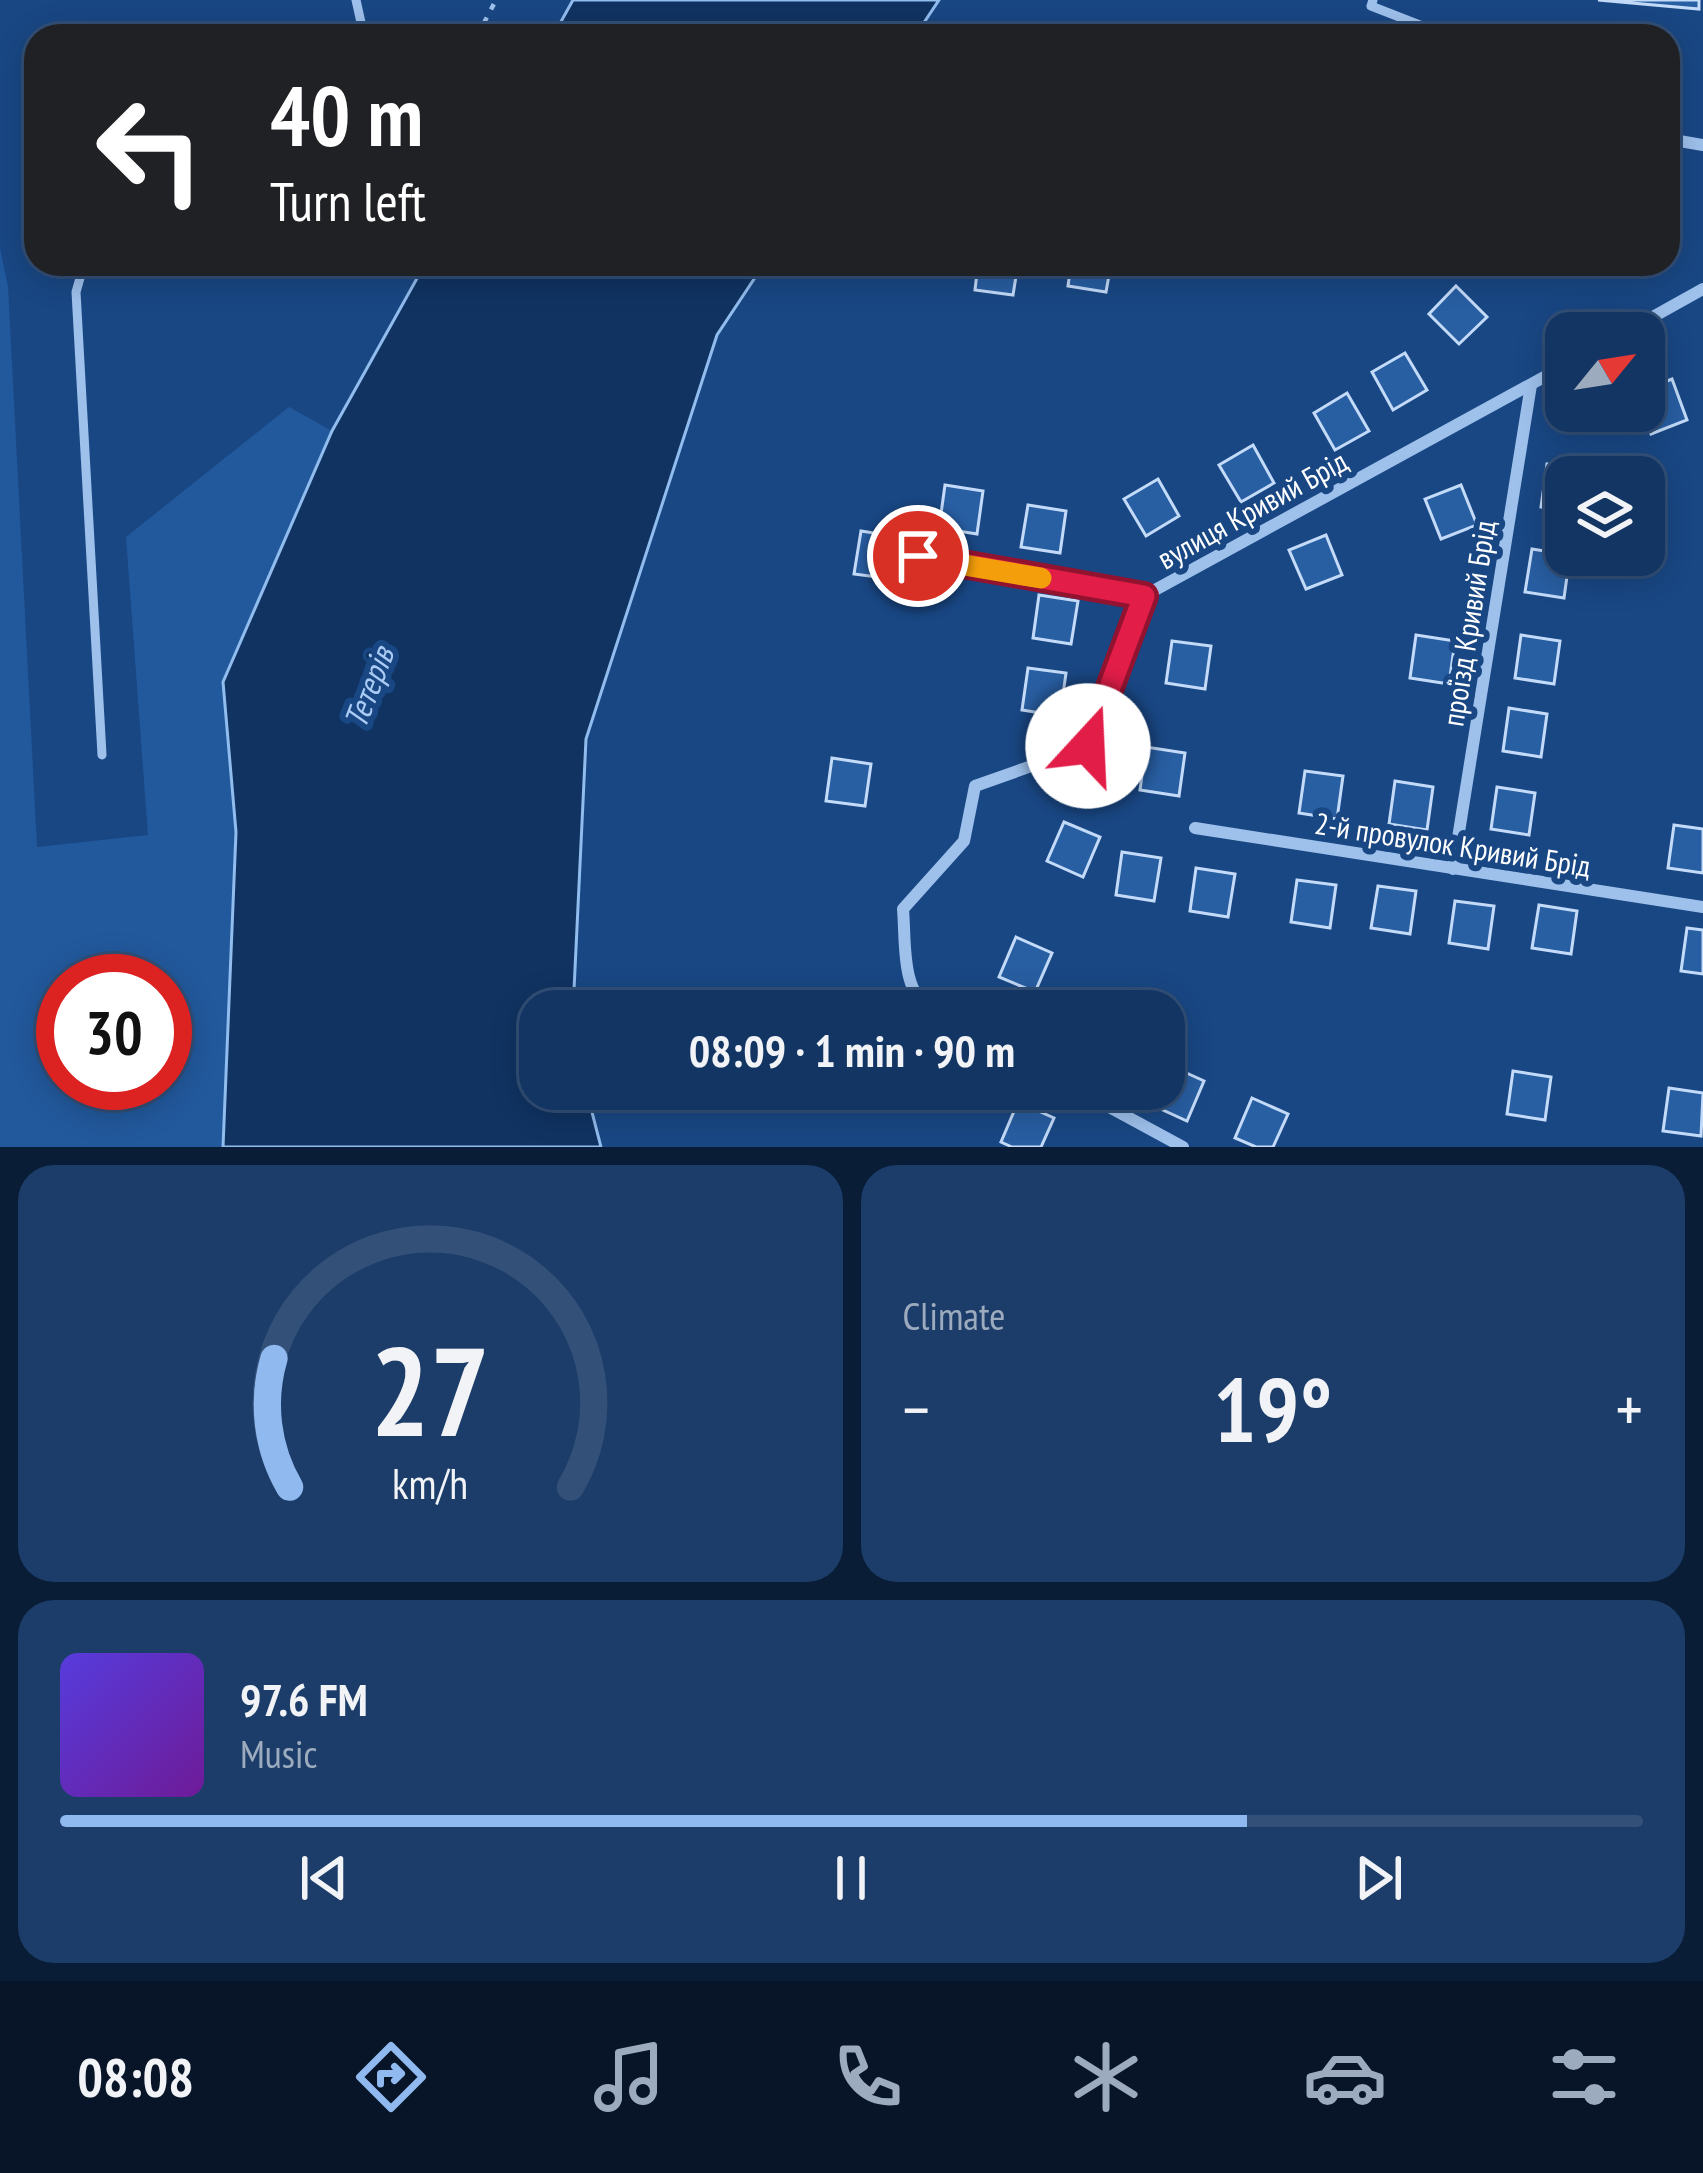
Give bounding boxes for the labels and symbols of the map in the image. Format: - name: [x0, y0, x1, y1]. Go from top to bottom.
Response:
- north arrow: [1545, 312, 1665, 432]
- street label: вулиця Кривий Брід: [1150, 441, 1354, 577]
- pin: [867, 505, 969, 607]
- street label: проїзд Кривий Брід: [1432, 517, 1504, 729]
- water label: Тетерів: [333, 638, 404, 734]
- position arrow: [1025, 683, 1151, 809]
- street label: 2-й провулок Кривий Брід: [1312, 803, 1594, 885]
- speed limit sign: 30: [36, 954, 192, 1110]

